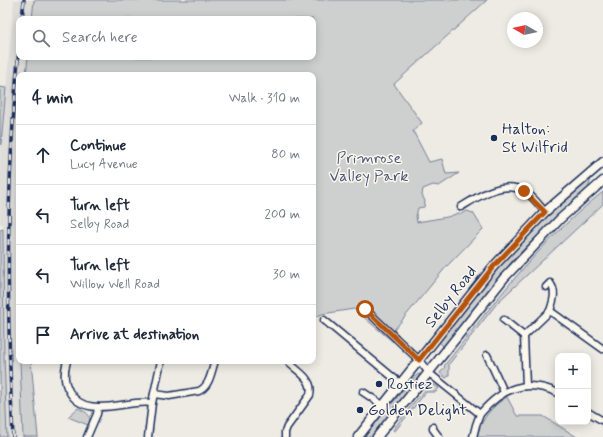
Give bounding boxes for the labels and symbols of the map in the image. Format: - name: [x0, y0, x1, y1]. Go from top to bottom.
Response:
- north arrow: [507, 12, 543, 48]
- place label: Halton: St Wilfrid: [502, 119, 568, 158]
- marker: Halton: St Wilfrid: [489, 133, 499, 143]
- park label: Primrose Valley Park: [330, 148, 408, 187]
- route end: [515, 182, 533, 200]
- street label: Selby Road: [420, 262, 482, 332]
- route start: [356, 300, 374, 318]
- place label: Rostiez: [387, 374, 433, 395]
- marker: Rostiez: [374, 379, 384, 389]
- place label: Golden Delight: [368, 400, 468, 421]
- marker: Golden Delight: [355, 405, 365, 415]

